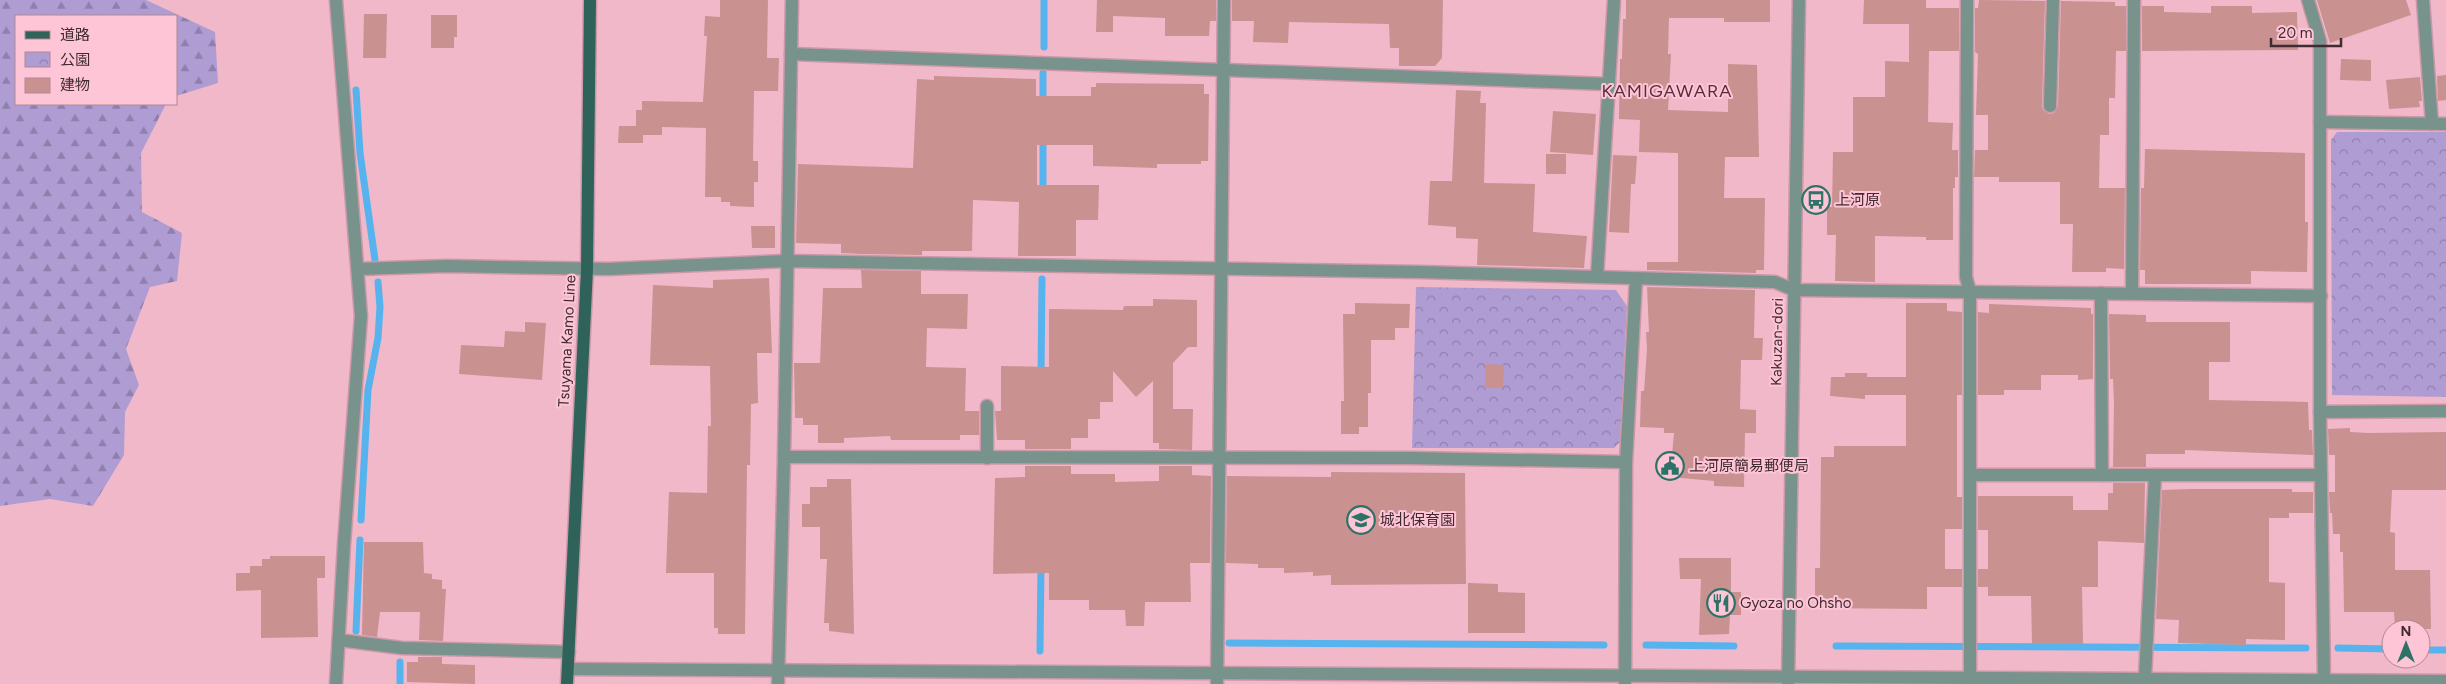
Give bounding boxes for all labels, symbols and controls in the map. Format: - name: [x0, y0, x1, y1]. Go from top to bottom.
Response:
- legend: [15, 15, 178, 105]
- scale bar: [2271, 15, 2341, 47]
- text: 20 m: [2278, 24, 2312, 42]
- text: 道路: [60, 26, 90, 44]
- text: 公園: [60, 51, 90, 69]
- text: 建物: [60, 76, 90, 94]
- district label: KAMIGAWARA: [1602, 80, 1732, 102]
- bus stop icon: 上河原: [1801, 185, 1831, 215]
- place label: 上河原: [1835, 191, 1880, 209]
- street label: Tsuyama Kamo Line: [555, 275, 579, 407]
- street label: Kakuzan-dori: [1767, 298, 1787, 386]
- public building icon: 上河原簡易郵便局: [1655, 451, 1685, 481]
- place label: 上河原簡易郵便局: [1689, 457, 1809, 475]
- school or university icon: 城北保育園: [1346, 505, 1376, 535]
- place label: 城北保育園: [1380, 511, 1455, 529]
- restaurant icon: Gyoza no Ohsho: [1706, 588, 1736, 618]
- place label: Gyoza no Ohsho: [1740, 594, 1852, 612]
- north arrow: [2381, 619, 2431, 669]
- text: N: [2401, 623, 2411, 640]

